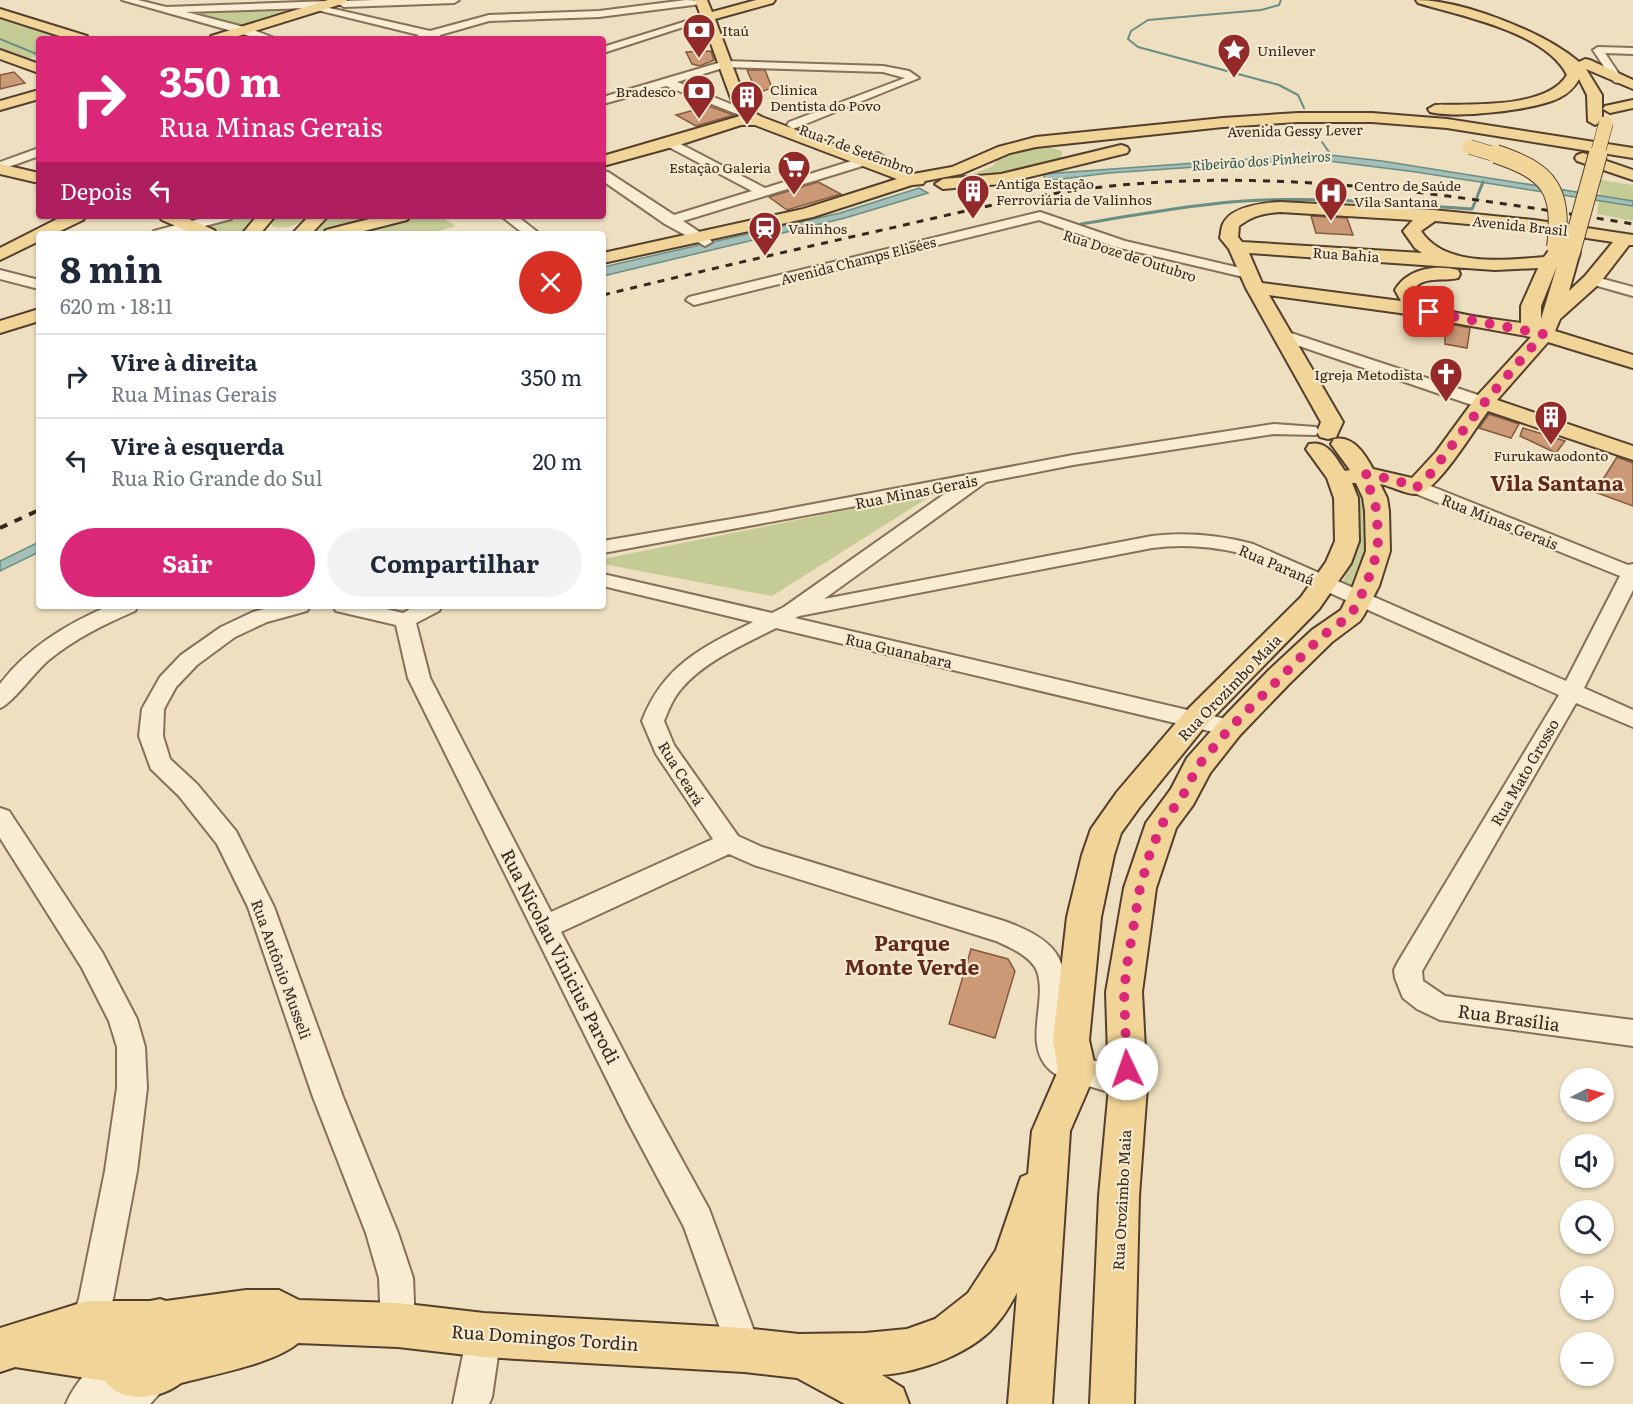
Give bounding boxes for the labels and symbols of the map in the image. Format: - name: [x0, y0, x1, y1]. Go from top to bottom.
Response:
- bank icon: Itaú: [681, 12, 717, 59]
- place label: Itaú: [722, 20, 749, 40]
- place icon: Unilever: [1216, 32, 1252, 79]
- place label: Unilever: [1257, 40, 1316, 60]
- bank icon: Bradesco: [681, 73, 717, 120]
- building icon: Clinica Dentista do Povo: [729, 79, 765, 126]
- place label: Clinica Dentista do Povo: [770, 79, 881, 115]
- place label: Bradesco: [616, 81, 676, 101]
- street label: Rua 7 de Setembro: [797, 119, 917, 179]
- street label: Avenida Gessy Lever: [1227, 119, 1363, 141]
- water label: Ribeirão dos Pinheiros: [1191, 145, 1331, 175]
- supermarket icon: Estação Galeria: [776, 149, 812, 196]
- place label: Estação Galeria: [669, 157, 771, 177]
- building icon: Antiga Estação Ferroviária de Valinhos: [955, 173, 991, 220]
- place label: Antiga Estação Ferroviária de Valinhos: [996, 173, 1152, 209]
- hospital icon: Centro de Saúde Vila Santana: [1313, 175, 1349, 222]
- place label: Centro de Saúde Vila Santana: [1354, 175, 1461, 211]
- station icon: Valinhos: [747, 210, 783, 257]
- street label: Avenida Brasil: [1471, 210, 1569, 240]
- place label: Valinhos: [788, 218, 847, 238]
- street label: Rua Doze de Outubro: [1061, 224, 1199, 286]
- street label: Avenida Champs Elisées: [778, 231, 938, 289]
- street label: Rua Bahia: [1312, 242, 1381, 266]
- pin: [1403, 286, 1454, 337]
- church icon: Igreja Metodista: [1428, 356, 1464, 403]
- place label: Igreja Metodista: [1314, 364, 1423, 384]
- building icon: Furukawaodonto: [1533, 399, 1569, 446]
- place label: Furukawaodonto: [1494, 445, 1608, 465]
- district label: Vila Santana: [1490, 466, 1625, 497]
- street label: Rua Minas Gerais: [853, 468, 979, 514]
- street label: Rua Minas Gerais: [1438, 487, 1562, 555]
- street label: Rua Paraná: [1235, 538, 1320, 591]
- street label: Rua Guanabara: [843, 627, 956, 674]
- street label: Rua Orozimbo Maia: [1172, 628, 1287, 746]
- street label: Rua Mato Grosso: [1484, 714, 1564, 830]
- street label: Rua Ceará: [653, 736, 711, 810]
- street label: Rua Nicolau Vinicius Parodi: [495, 844, 627, 1068]
- street label: Rua Antônio Musseli: [246, 896, 318, 1042]
- district label: Parque Monte Verde: [845, 926, 979, 981]
- street label: Rua Brasília: [1456, 996, 1562, 1038]
- position arrow: [1095, 1037, 1159, 1101]
- north arrow: [1560, 1068, 1614, 1122]
- street label: Rua Orozimbo Maia: [1106, 1128, 1136, 1271]
- street label: Rua Domingos Tordin: [450, 1317, 640, 1357]

